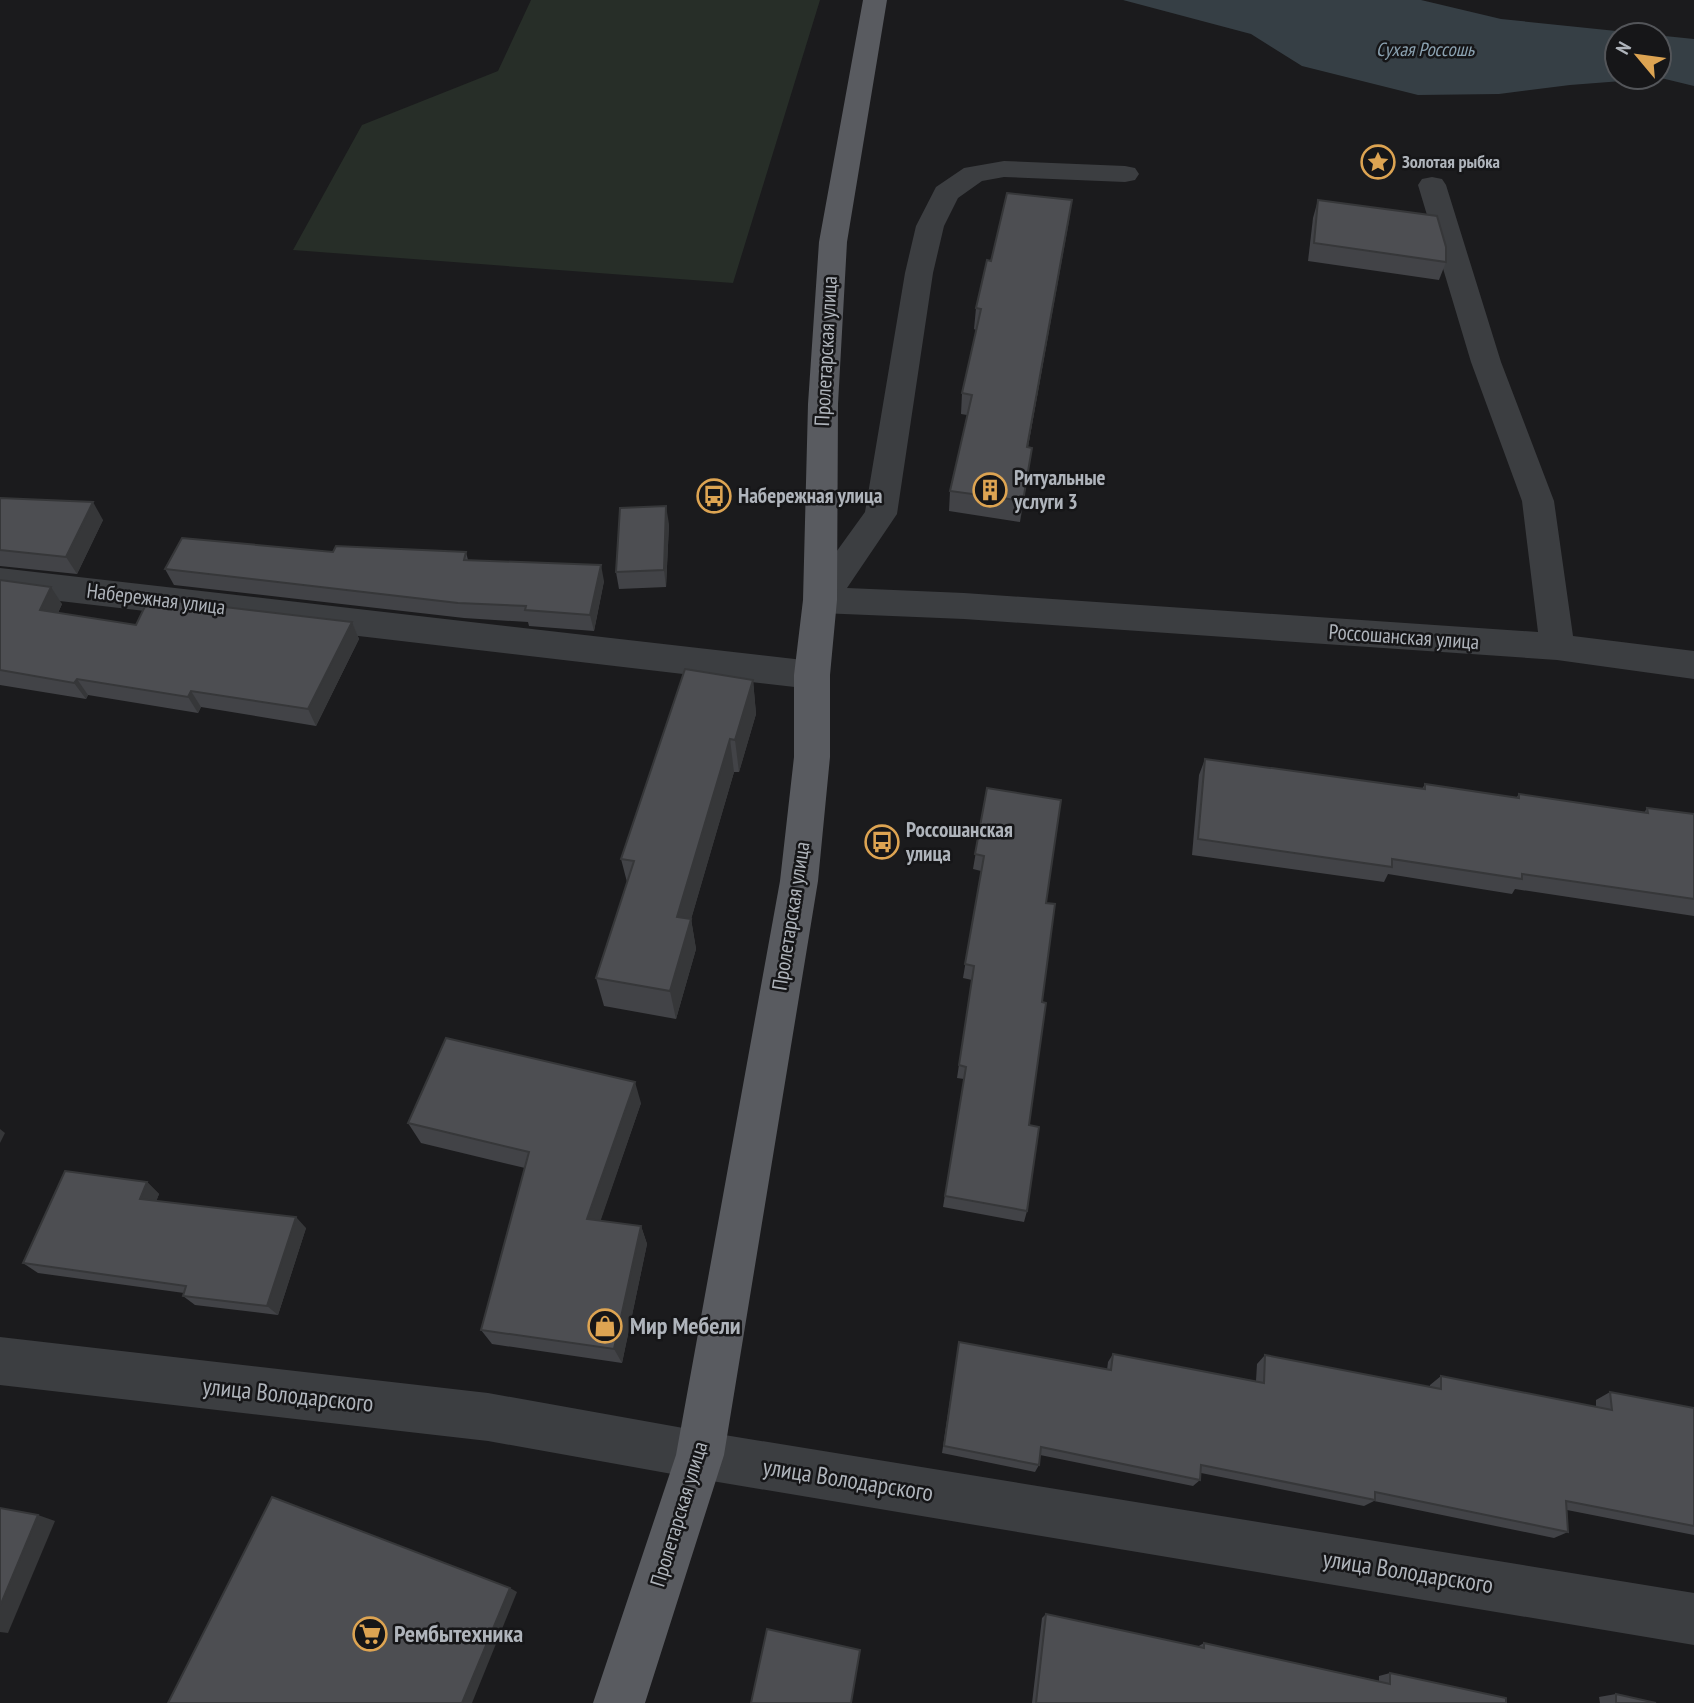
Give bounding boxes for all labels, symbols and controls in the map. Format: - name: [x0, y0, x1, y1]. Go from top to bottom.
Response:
- north arrow: [1603, 21, 1673, 91]
- water label: Сухая Россошь: [1376, 37, 1475, 61]
- text: N: [1610, 37, 1636, 58]
- place icon: Золотая рыбка: [1359, 143, 1397, 181]
- place label: Золотая рыбка: [1402, 150, 1500, 173]
- street label: Пролетарская улица: [808, 275, 843, 427]
- place label: Ритуальные услуги 3: [1013, 464, 1106, 515]
- building icon: Ритуальные услуги 3: [971, 471, 1009, 509]
- bus stop icon: Набережная улица: [695, 477, 733, 515]
- place label: Набережная улица: [738, 482, 883, 509]
- street label: Набережная улица: [85, 577, 227, 620]
- street label: Россошанская улица: [1328, 618, 1480, 655]
- place label: Россошанская улица: [905, 816, 1013, 867]
- bus stop icon: Россошанская улица: [863, 823, 901, 861]
- street label: Пролетарская улица: [765, 840, 816, 992]
- shop icon: Мир Мебели: [586, 1307, 624, 1345]
- place label: Мир Мебели: [630, 1310, 741, 1341]
- street label: улица Володарского: [201, 1370, 375, 1419]
- street label: Пролетарская улица: [644, 1438, 713, 1590]
- street label: улица Володарского: [761, 1451, 935, 1508]
- street label: улица Володарского: [1321, 1543, 1495, 1600]
- supermarket icon: Рембытехника: [351, 1615, 389, 1653]
- place label: Рембытехника: [394, 1618, 523, 1649]

